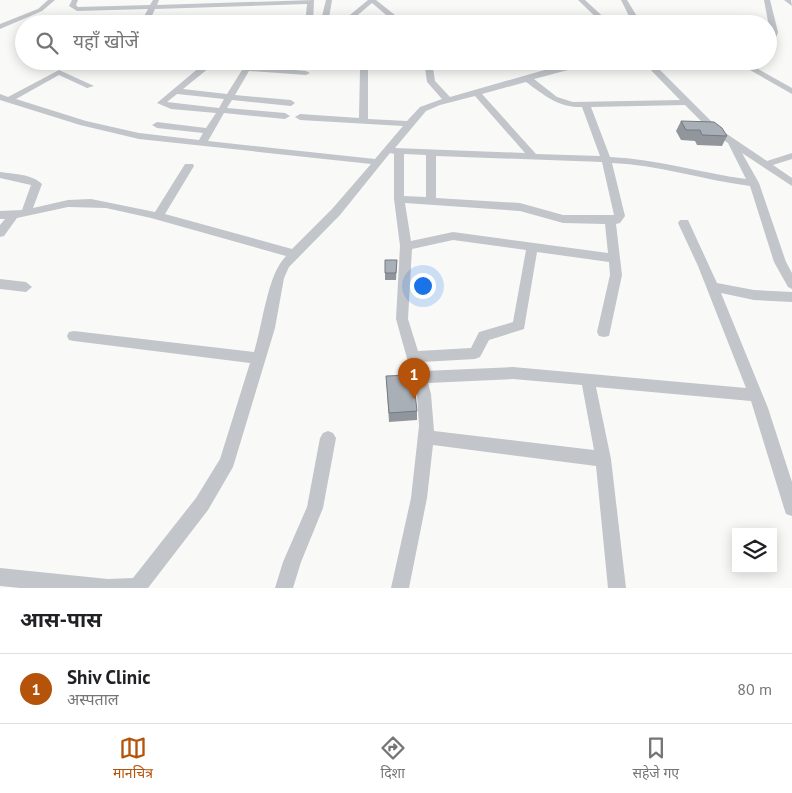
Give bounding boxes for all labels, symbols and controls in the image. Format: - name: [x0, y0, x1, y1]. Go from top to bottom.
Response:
- search box: [15, 15, 777, 70]
- icon: search: [33, 29, 61, 57]
- text: यहाँ खोजें: [73, 29, 139, 53]
- your location: [410, 273, 436, 299]
- pin: 1: [398, 358, 430, 399]
- map controls: [732, 528, 777, 573]
- button: layers: [732, 528, 777, 573]
- text: आस-पास: [20, 606, 102, 633]
- text: Shiv Clinic: [67, 665, 151, 689]
- text: 1: [31, 679, 41, 699]
- text: 80 m: [737, 679, 772, 699]
- text: अस्पताल: [67, 689, 119, 709]
- tab: मानचित्र: [113, 734, 153, 784]
- tab: दिशा: [379, 734, 407, 784]
- tab: सहेजे गए: [632, 734, 679, 784]

